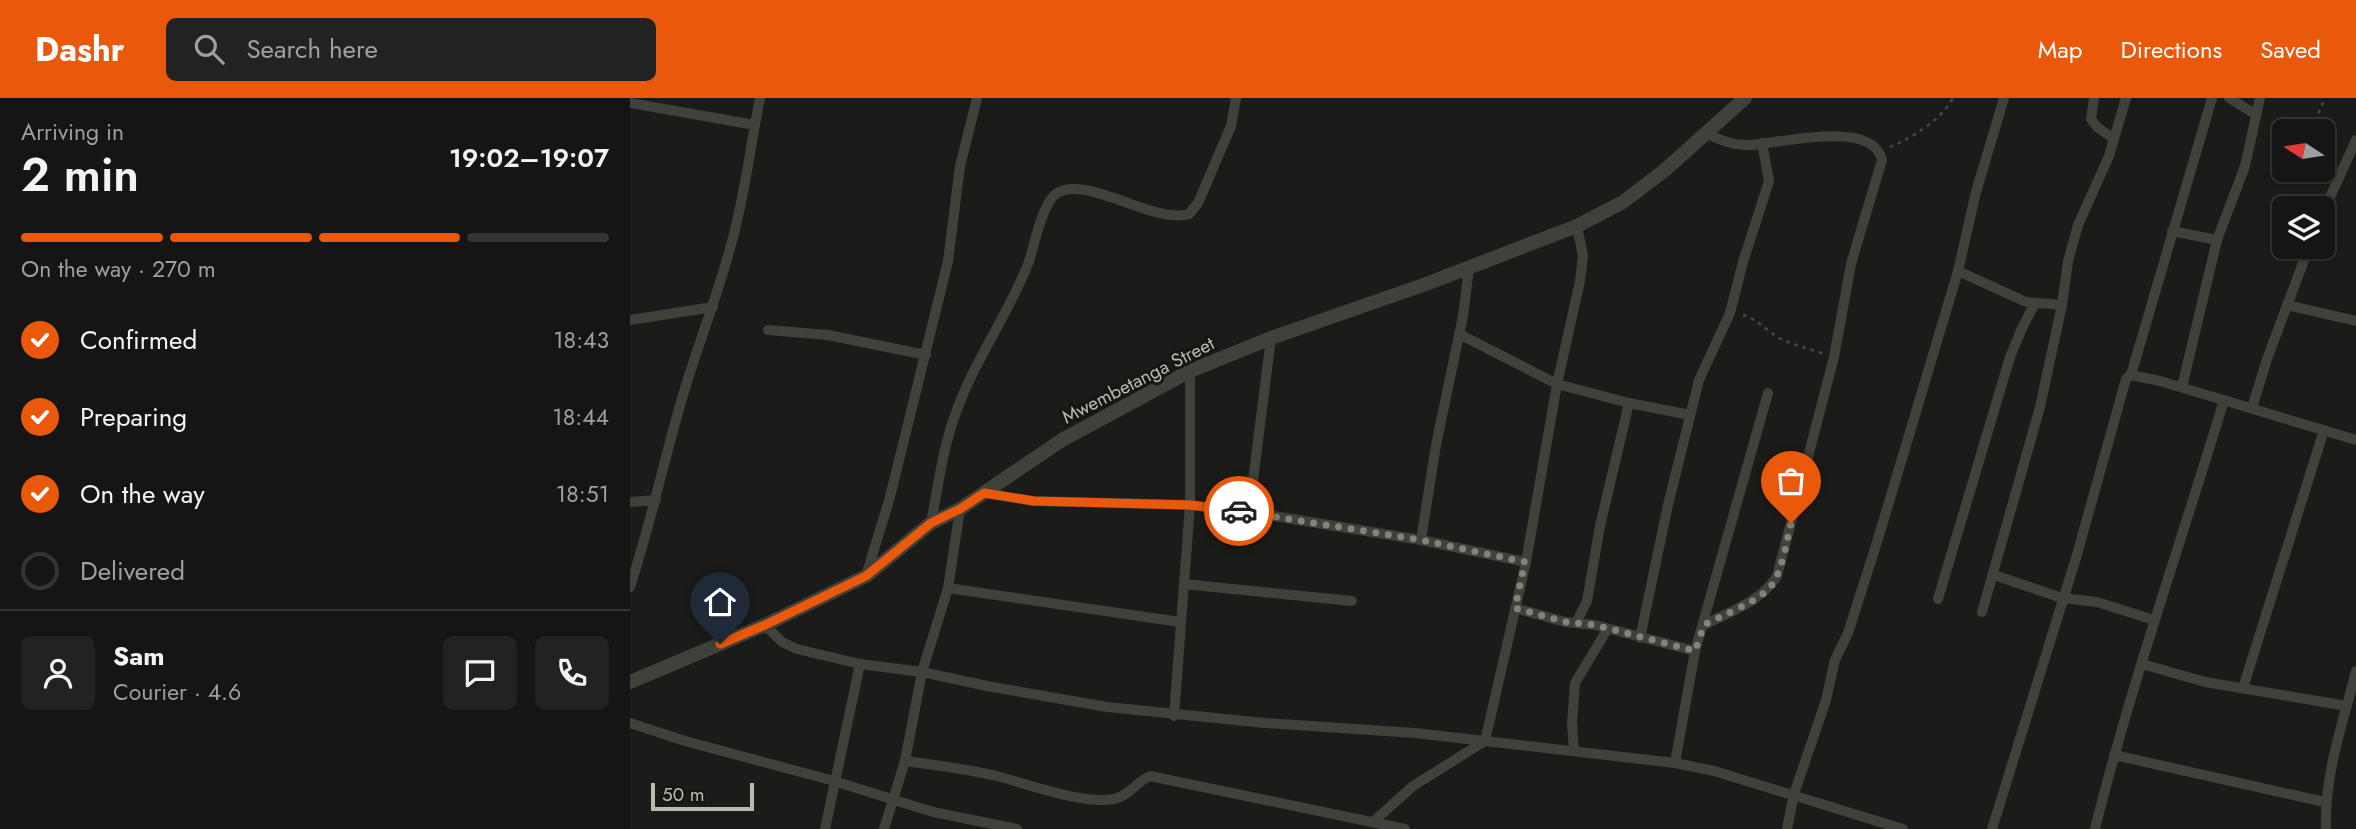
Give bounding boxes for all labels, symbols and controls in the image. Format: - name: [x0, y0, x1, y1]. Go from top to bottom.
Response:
- search box: [166, 18, 656, 81]
- text: Dashr: [35, 26, 124, 73]
- icon: search: [190, 30, 228, 68]
- text: Search here: [246, 30, 378, 68]
- text: Map: [2038, 32, 2083, 67]
- text: Directions: [2121, 32, 2222, 67]
- text: Saved: [2260, 32, 2321, 67]
- text: Arriving in: [21, 115, 124, 149]
- north arrow: [2272, 119, 2334, 182]
- map controls: [2272, 119, 2335, 259]
- text: 19:02–19:07: [449, 139, 609, 177]
- text: 2 min: [21, 142, 139, 208]
- button: layers: [2272, 196, 2335, 259]
- text: On the way · 270 m: [21, 252, 216, 286]
- icon: check: [21, 321, 59, 359]
- text: Confirmed: [80, 321, 197, 359]
- text: 18:43: [553, 323, 609, 357]
- street label: Mwembetanga Street: [1057, 330, 1219, 430]
- icon: check: [21, 398, 59, 436]
- text: Preparing: [80, 398, 187, 436]
- text: 18:44: [552, 400, 609, 434]
- pin: [1761, 451, 1821, 523]
- icon: bag: [1772, 462, 1810, 500]
- icon: check: [21, 475, 59, 513]
- text: On the way: [80, 475, 205, 513]
- courier: [1204, 476, 1274, 546]
- text: 18:51: [556, 477, 609, 511]
- icon: car: [1220, 492, 1258, 530]
- text: Delivered: [80, 552, 185, 590]
- pin: [690, 572, 750, 644]
- icon: home: [701, 583, 739, 621]
- button: person: [21, 636, 95, 710]
- button: chat: [443, 636, 517, 710]
- button: phone: [535, 636, 609, 710]
- text: Sam: [113, 637, 165, 675]
- text: Courier · 4.6: [113, 675, 241, 709]
- scale bar: [651, 780, 754, 812]
- text: 50 m: [662, 781, 705, 808]

